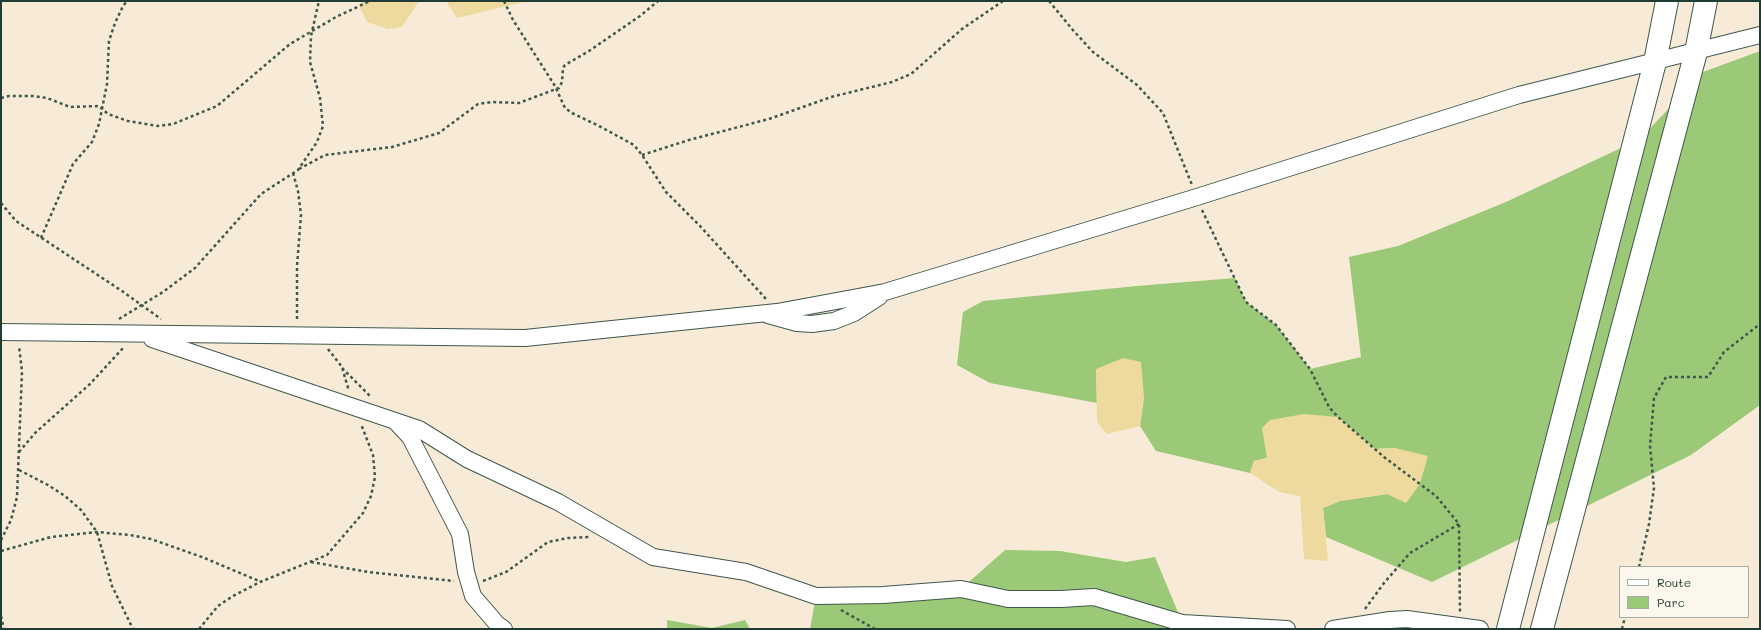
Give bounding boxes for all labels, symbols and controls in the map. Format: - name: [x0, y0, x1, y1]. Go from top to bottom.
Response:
- legend: [1619, 566, 1749, 618]
- text: Route: [1657, 574, 1691, 590]
- text: Parc: [1657, 594, 1685, 610]

